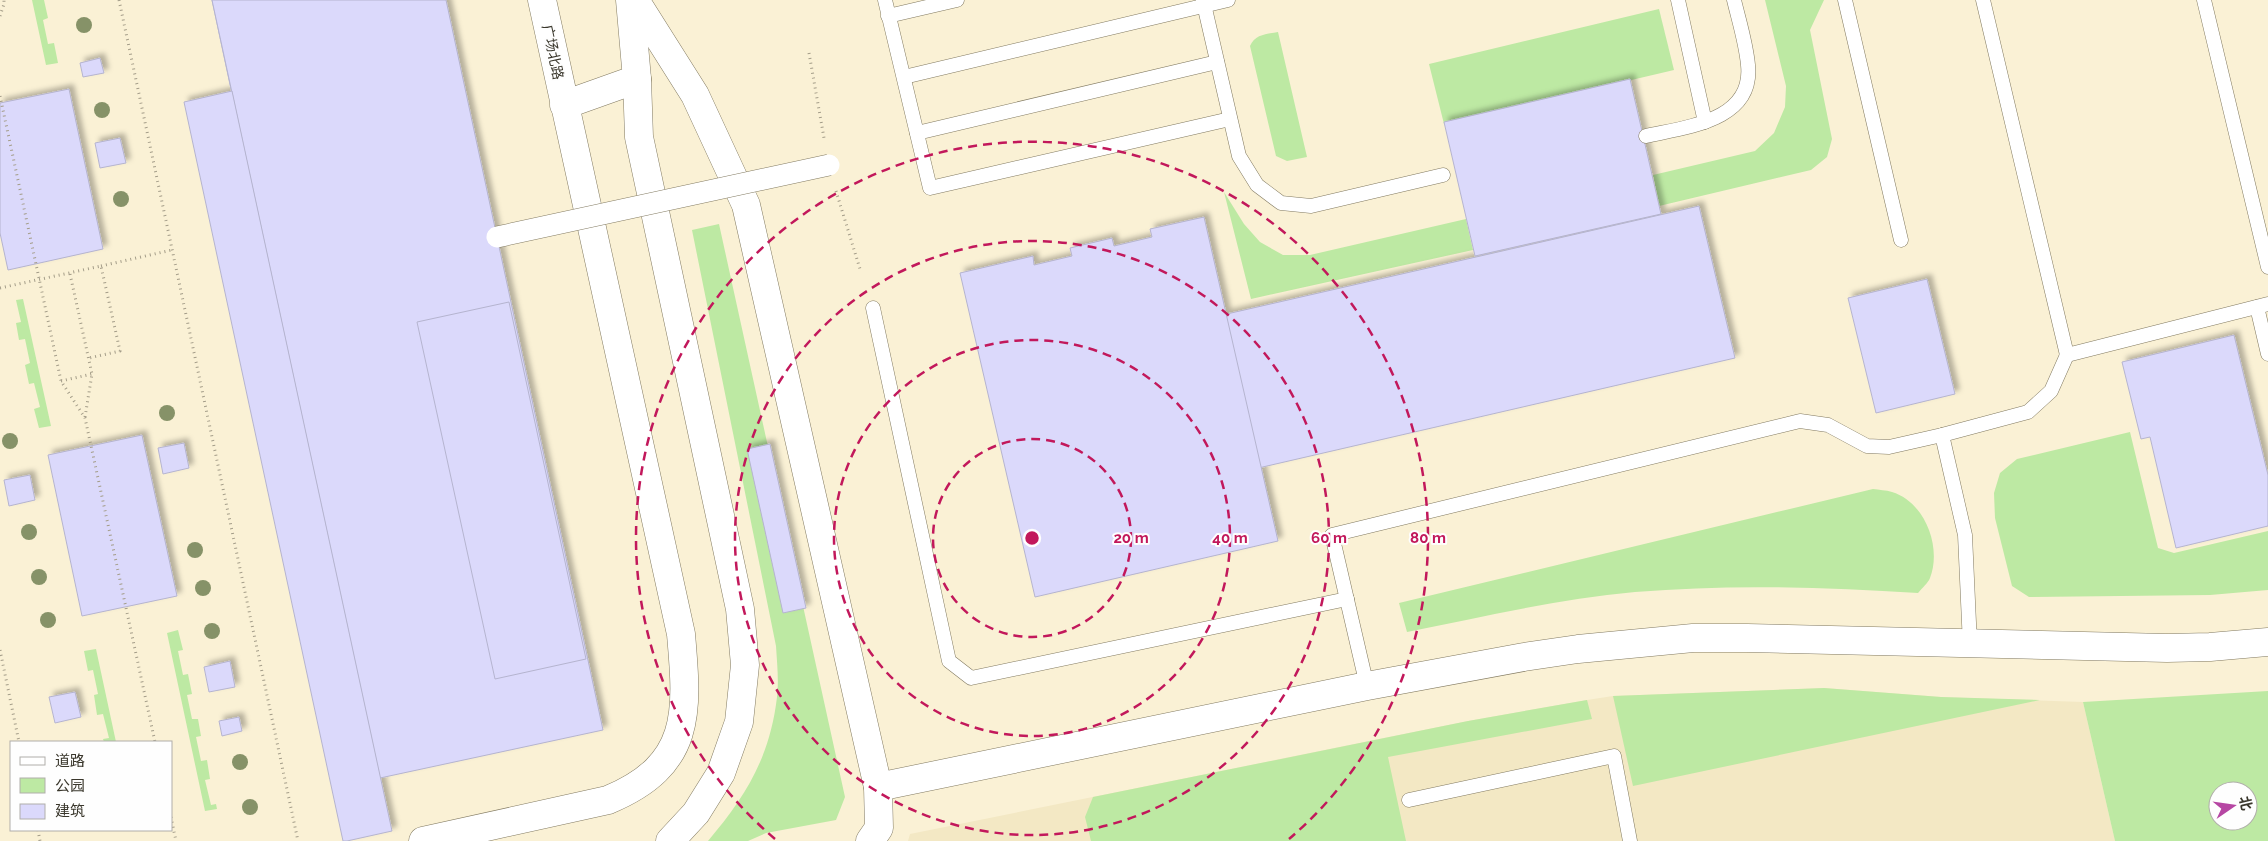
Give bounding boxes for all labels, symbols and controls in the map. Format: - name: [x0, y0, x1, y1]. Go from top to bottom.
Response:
- street label: 广场北路: [539, 23, 567, 81]
- centre of rings: [1023, 529, 1041, 547]
- text: 20 m: [1113, 529, 1149, 547]
- text: 40 m: [1212, 529, 1248, 547]
- text: 60 m: [1311, 529, 1347, 547]
- text: 80 m: [1410, 529, 1446, 547]
- legend: [10, 741, 172, 831]
- text: 道路: [55, 752, 85, 770]
- text: 公园: [55, 777, 85, 795]
- north arrow: [2208, 781, 2258, 831]
- text: 北: [2236, 794, 2255, 812]
- text: 建筑: [55, 802, 85, 820]

